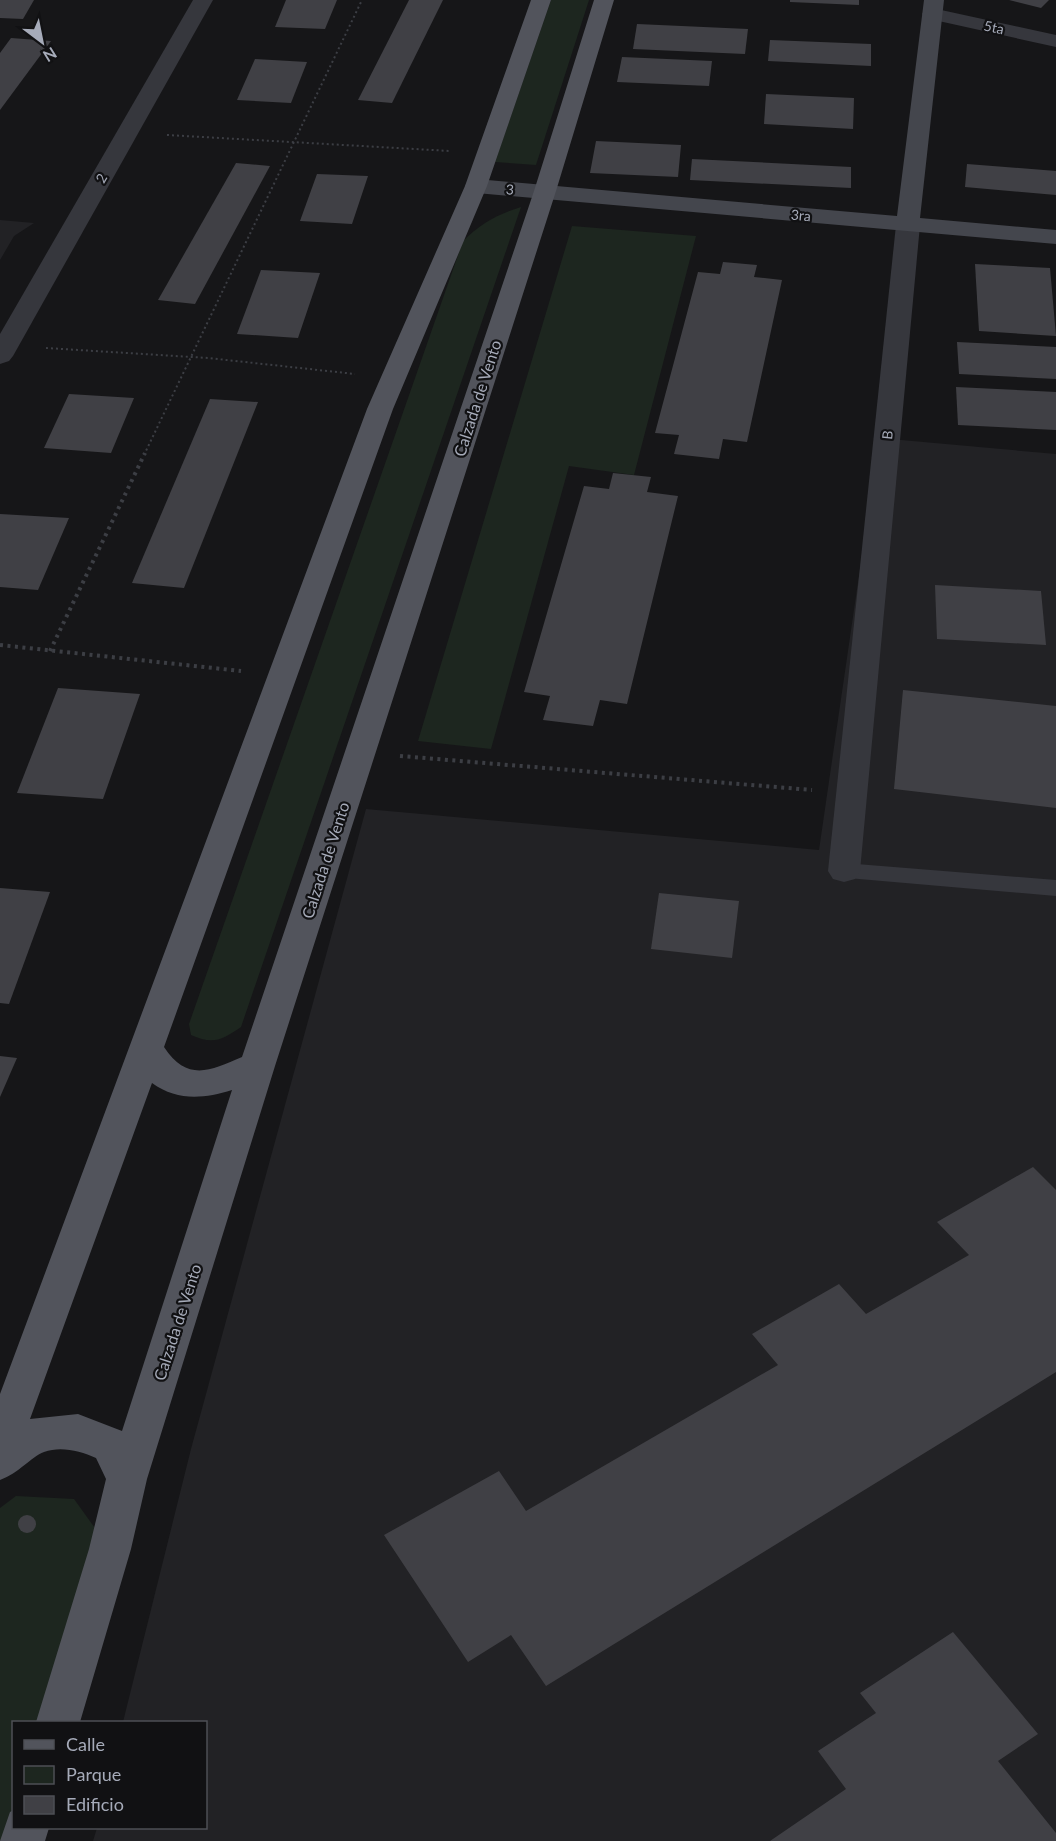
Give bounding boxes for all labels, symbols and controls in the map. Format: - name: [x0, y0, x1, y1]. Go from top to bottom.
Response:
- north arrow: [12, 12, 72, 72]
- street label: 5ta: [982, 17, 1006, 37]
- text: N: [40, 44, 60, 66]
- street label: 2: [92, 170, 110, 186]
- street label: 3: [505, 180, 515, 198]
- street label: 3ra: [790, 206, 812, 224]
- street label: Calzada de Vento: [449, 337, 505, 459]
- street label: B: [878, 430, 896, 440]
- street label: Calzada de Vento: [297, 799, 353, 921]
- street label: Calzada de Vento: [149, 1261, 205, 1383]
- legend: [12, 1721, 207, 1829]
- text: Calle: [66, 1733, 105, 1755]
- text: Parque: [66, 1763, 121, 1785]
- text: Edificio: [66, 1793, 124, 1815]

